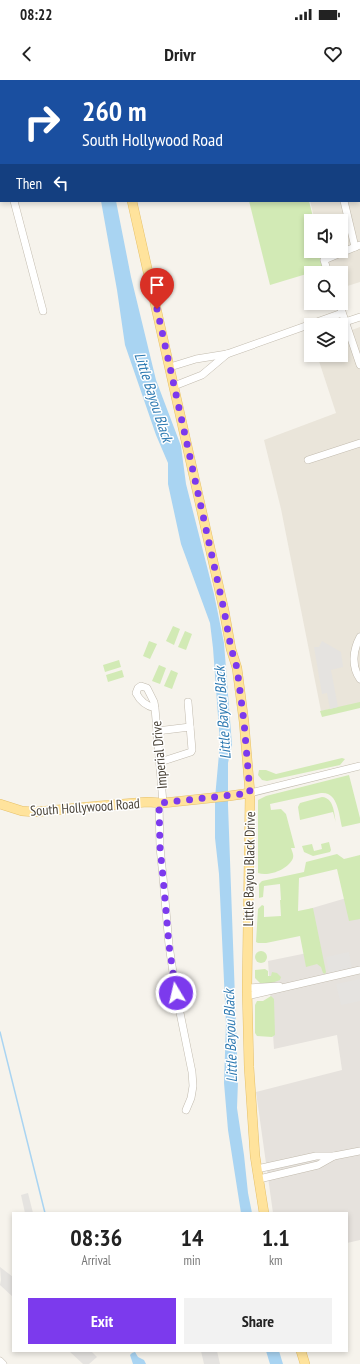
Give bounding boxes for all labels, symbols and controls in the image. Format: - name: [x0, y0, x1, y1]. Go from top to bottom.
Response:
- text: 08:22: [20, 5, 52, 24]
- icon: back: [16, 43, 38, 65]
- text: Drivr: [164, 43, 196, 66]
- icon: heart: [322, 43, 344, 65]
- text: 260 m: [82, 92, 146, 129]
- icon: right: [16, 96, 68, 148]
- text: South Hollywood Road: [82, 128, 223, 151]
- icon: left: [50, 172, 72, 194]
- text: Then: [16, 174, 42, 193]
- map controls: [304, 214, 348, 362]
- button: sound: [304, 214, 348, 258]
- button: search: [304, 266, 348, 310]
- pin: [140, 268, 174, 309]
- icon: arrive: [146, 274, 168, 296]
- button: layers: [304, 318, 348, 362]
- water label: Little Bayou Black: [131, 350, 178, 446]
- water label: Little Bayou Black: [209, 664, 235, 760]
- street label: Imperial Drive: [147, 720, 171, 790]
- street label: South Hollywood Road: [30, 794, 140, 820]
- street label: Little Bayou Black Drive: [239, 811, 259, 927]
- position arrow: [155, 972, 197, 1014]
- water label: Little Bayou Black: [219, 987, 241, 1083]
- text: 08:36: [70, 1222, 122, 1253]
- text: 14: [180, 1222, 203, 1253]
- text: 1.1: [262, 1222, 290, 1253]
- text: Arrival: [82, 1252, 111, 1269]
- text: min: [183, 1252, 200, 1269]
- text: km: [269, 1252, 282, 1269]
- button: Exit: [28, 1298, 176, 1344]
- button: Share: [184, 1298, 332, 1344]

